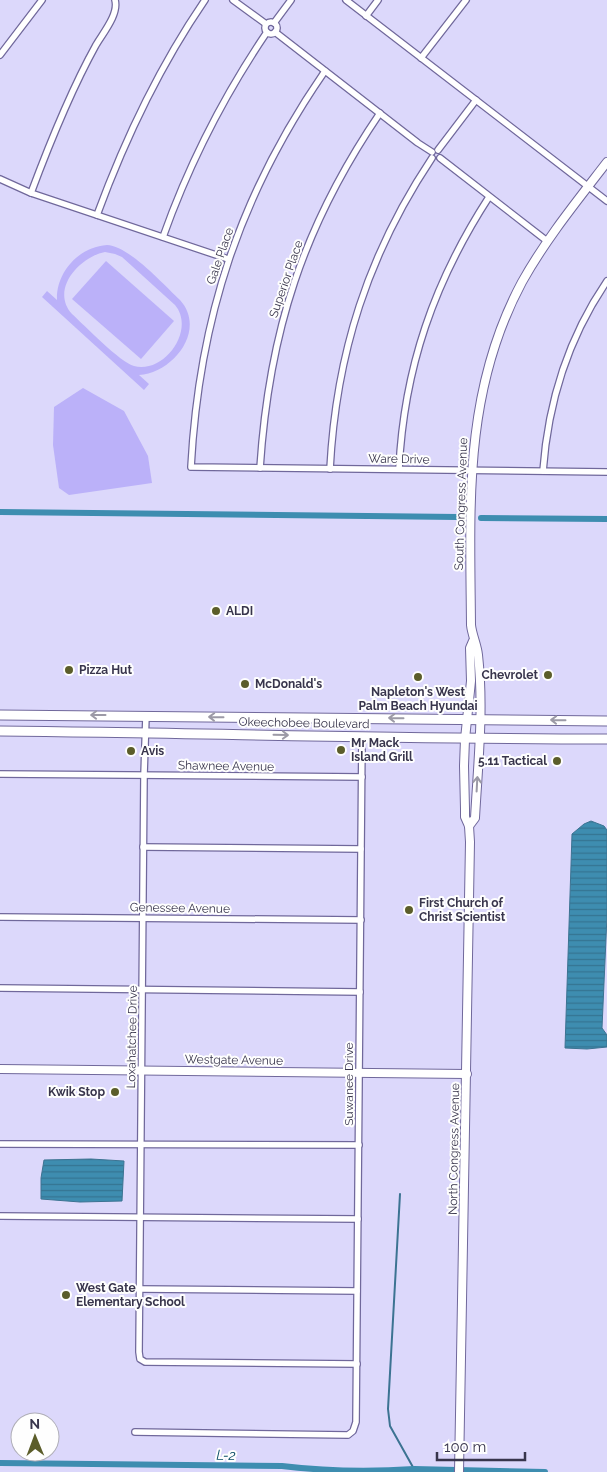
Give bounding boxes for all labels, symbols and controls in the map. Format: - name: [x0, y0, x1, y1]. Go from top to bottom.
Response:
- street label: Gale Place: [204, 226, 236, 286]
- street label: Superior Place: [266, 239, 306, 319]
- street label: South Congress Avenue: [452, 437, 470, 571]
- street label: Ware Drive: [368, 451, 430, 467]
- place label: ALDI: [226, 604, 253, 618]
- marker: ALDI: [210, 605, 222, 617]
- place label: Pizza Hut: [79, 663, 132, 677]
- marker: Pizza Hut: [63, 664, 75, 676]
- place label: Chevrolet: [482, 668, 538, 682]
- marker: Chevrolet: [542, 669, 554, 681]
- marker: Napleton's West Palm Beach Hyundai: [412, 671, 424, 683]
- place label: McDonald's: [255, 677, 322, 691]
- marker: McDonald's: [239, 678, 251, 690]
- place label: Napleton's West Palm Beach Hyundai: [358, 685, 478, 713]
- one-way arrow: [90, 710, 106, 720]
- one-way arrow: [208, 712, 224, 722]
- one-way arrow: [388, 714, 404, 723]
- street label: Okeechobee Boulevard: [238, 715, 370, 731]
- one-way arrow: [551, 715, 567, 725]
- one-way arrow: [273, 730, 289, 740]
- place label: Mr Mack Island Grill: [351, 736, 413, 764]
- place label: Avis: [141, 744, 164, 758]
- marker: Mr Mack Island Grill: [335, 744, 347, 756]
- marker: Avis: [125, 745, 137, 757]
- place label: 5.11 Tactical: [478, 754, 547, 768]
- marker: 5.11 Tactical: [551, 755, 563, 767]
- street label: Shawnee Avenue: [178, 758, 274, 774]
- one-way arrow: [472, 776, 481, 792]
- place label: First Church of Christ Scientist: [419, 896, 506, 924]
- street label: Genessee Avenue: [130, 900, 230, 916]
- marker: First Church of Christ Scientist: [403, 904, 415, 916]
- street label: Loxahatchee Drive: [124, 985, 140, 1089]
- street label: Suwanee Drive: [342, 1042, 356, 1126]
- street label: Westgate Avenue: [185, 1052, 283, 1068]
- street label: North Congress Avenue: [446, 1083, 462, 1215]
- place label: Kwik Stop: [48, 1085, 105, 1099]
- marker: Kwik Stop: [109, 1086, 121, 1098]
- place label: West Gate Elementary School: [76, 1281, 185, 1309]
- marker: West Gate Elementary School: [60, 1289, 72, 1301]
- north arrow: [10, 1412, 60, 1462]
- text: N: [29, 1416, 40, 1432]
- scale bar: [437, 1430, 524, 1462]
- text: 100 m: [444, 1438, 486, 1456]
- water label: L-2: [216, 1447, 236, 1463]

